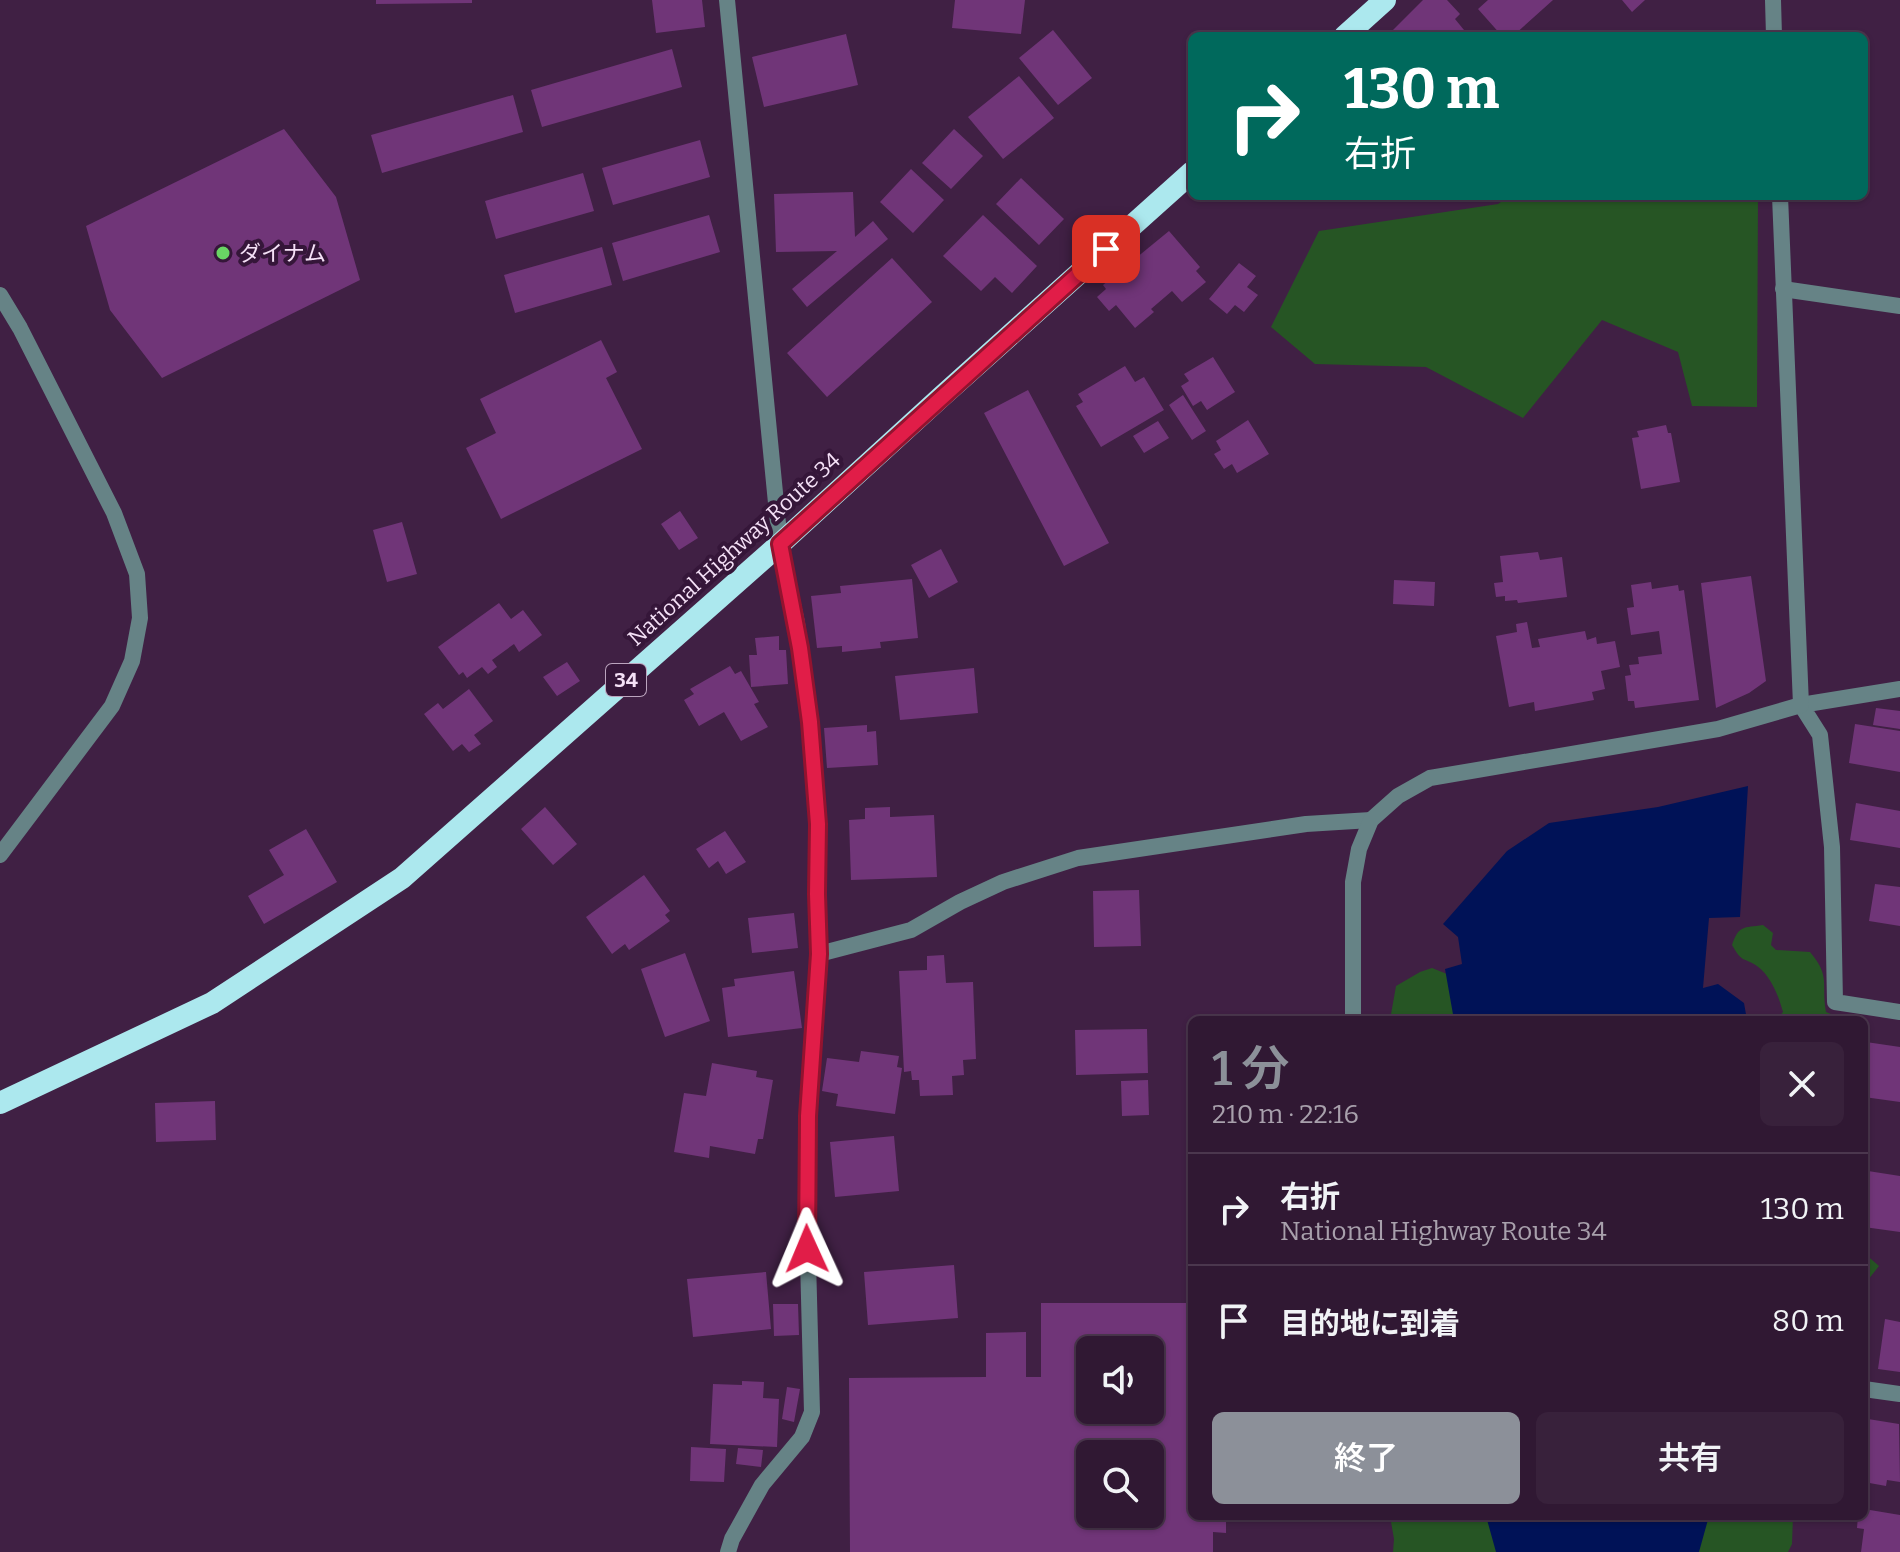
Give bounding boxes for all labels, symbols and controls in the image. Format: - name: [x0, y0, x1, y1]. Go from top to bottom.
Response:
- text: 130 m: [1344, 56, 1500, 123]
- icon: right: [1212, 64, 1316, 168]
- text: 右折: [1344, 132, 1416, 176]
- pin: [1072, 215, 1140, 283]
- icon: arrive: [1084, 227, 1128, 271]
- place label: ダイナム: [239, 240, 326, 267]
- marker: ダイナム: [214, 244, 232, 262]
- street label: National Highway Route 34: [622, 446, 846, 652]
- road number: 34: [606, 664, 646, 696]
- text: 1 分: [1212, 1040, 1289, 1098]
- button: close: [1760, 1042, 1844, 1126]
- text: 210 m · 22:16: [1212, 1099, 1359, 1130]
- text: 右折: [1280, 1179, 1340, 1215]
- icon: right: [1212, 1187, 1256, 1231]
- text: 130 m: [1761, 1191, 1844, 1227]
- position arrow: [765, 1207, 849, 1291]
- text: National Highway Route 34: [1280, 1216, 1607, 1247]
- icon: arrive: [1212, 1299, 1256, 1343]
- text: 80 m: [1772, 1303, 1844, 1339]
- text: 目的地に到着: [1280, 1306, 1460, 1342]
- map controls: [1076, 1336, 1164, 1528]
- button: sound: [1076, 1336, 1164, 1424]
- button: 終了: [1212, 1412, 1520, 1504]
- button: 共有: [1536, 1412, 1844, 1504]
- button: search: [1076, 1440, 1164, 1528]

